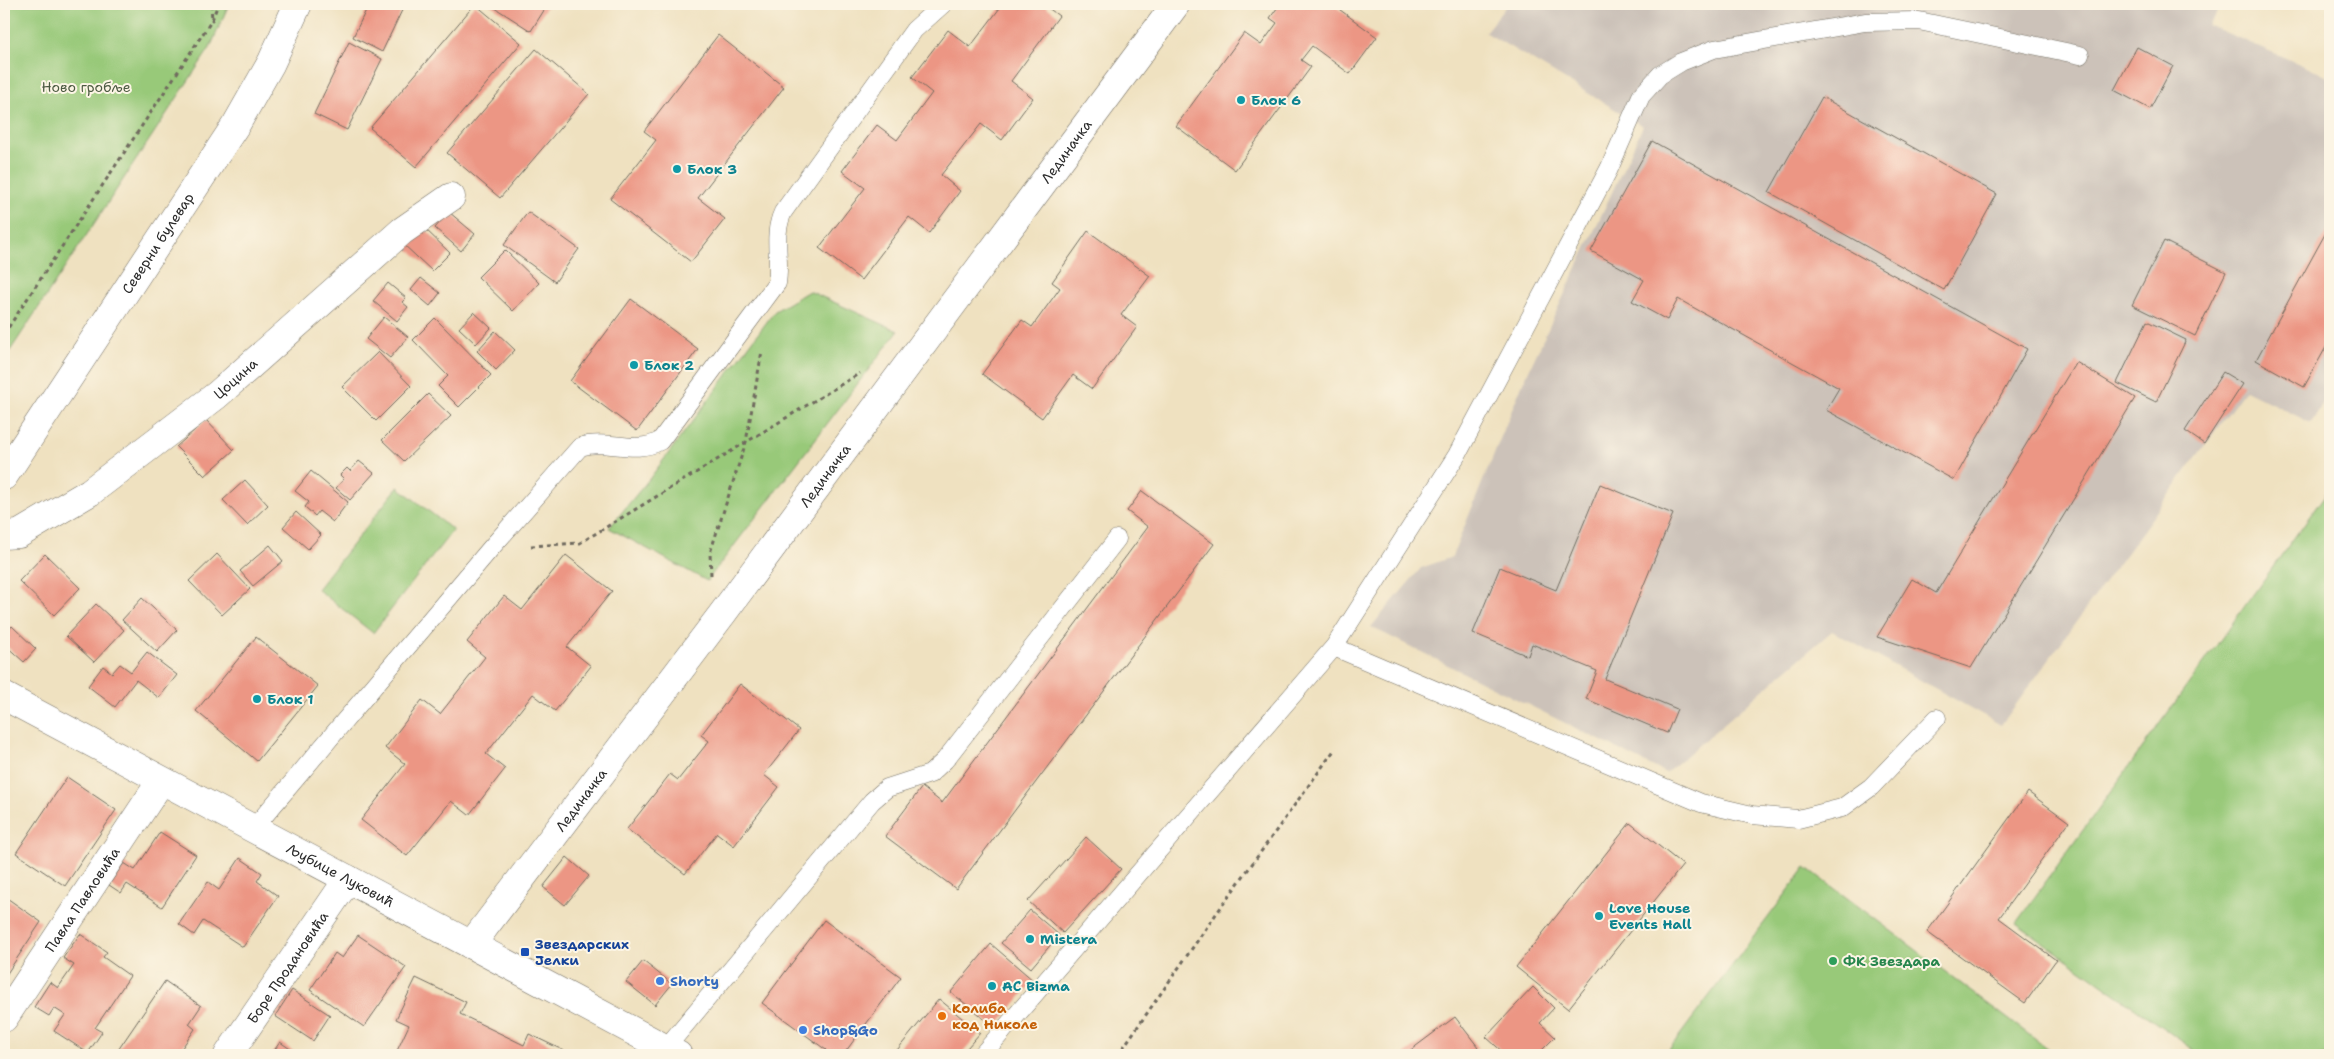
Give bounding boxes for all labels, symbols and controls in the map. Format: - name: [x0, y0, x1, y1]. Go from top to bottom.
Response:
- park label: Ново гробље: [41, 78, 131, 96]
- place label: Блок 6: [1251, 91, 1301, 109]
- marker: Блок 6: [1235, 94, 1247, 106]
- street label: Лединачка: [1037, 116, 1096, 187]
- place label: Блок 3: [687, 160, 737, 178]
- marker: Блок 3: [671, 163, 683, 175]
- street label: Северни булевар: [118, 189, 198, 297]
- street label: Цоцина: [210, 354, 261, 403]
- place label: Блок 2: [644, 356, 694, 374]
- marker: Блок 2: [628, 359, 640, 371]
- street label: Лединачка: [796, 440, 855, 511]
- place label: Блок 1: [267, 690, 314, 708]
- marker: Блок 1: [251, 693, 263, 705]
- street label: Лединачка: [551, 765, 611, 835]
- street label: Љубице Луковић: [283, 839, 397, 911]
- street label: Павла Павловића: [41, 844, 124, 955]
- place label: Love House Events Hall: [1609, 899, 1692, 933]
- street label: Боре Продановића: [243, 908, 332, 1027]
- marker: Love House Events Hall: [1593, 910, 1605, 922]
- place label: Mistera: [1040, 930, 1098, 948]
- marker: Mistera: [1024, 933, 1036, 945]
- place label: Звездарских Јелки: [535, 935, 629, 969]
- marker: Звездарских Јелки: [519, 946, 531, 958]
- place label: ФК Звездара: [1843, 952, 1941, 970]
- marker: ФК Звездара: [1827, 955, 1839, 967]
- place label: Shorty: [670, 972, 719, 990]
- marker: Shorty: [654, 975, 666, 987]
- place label: AC Bizma: [1002, 977, 1070, 995]
- marker: AC Bizma: [986, 980, 998, 992]
- place label: Колиба код Николе: [952, 999, 1038, 1033]
- marker: Колиба код Николе: [936, 1010, 948, 1022]
- place label: Shop&Go: [813, 1021, 878, 1039]
- marker: Shop&Go: [797, 1024, 809, 1036]

